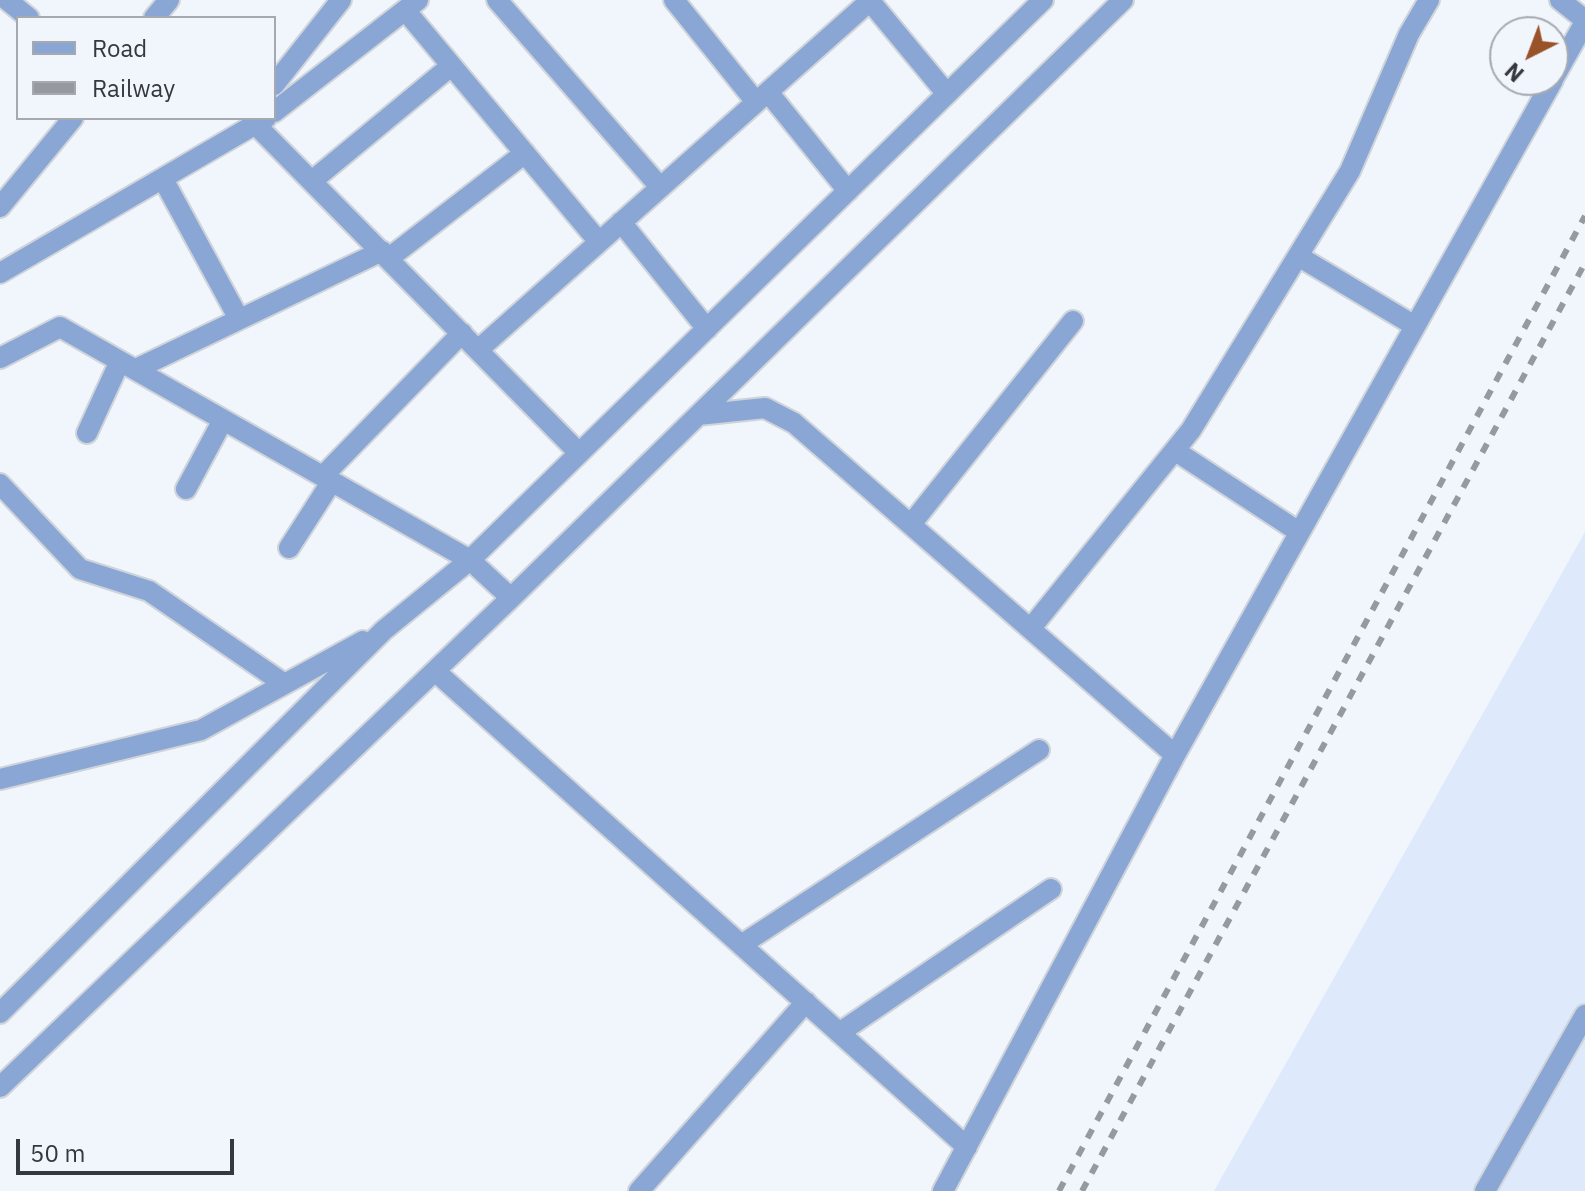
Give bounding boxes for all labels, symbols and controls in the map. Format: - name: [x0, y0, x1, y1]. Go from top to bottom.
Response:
- legend: [16, 16, 276, 120]
- north arrow: [1489, 16, 1569, 96]
- text: Road: [92, 32, 147, 64]
- text: N: [1498, 57, 1530, 89]
- text: Railway: [92, 72, 175, 104]
- scale bar: [20, 1123, 238, 1173]
- text: 50 m: [30, 1137, 85, 1169]

